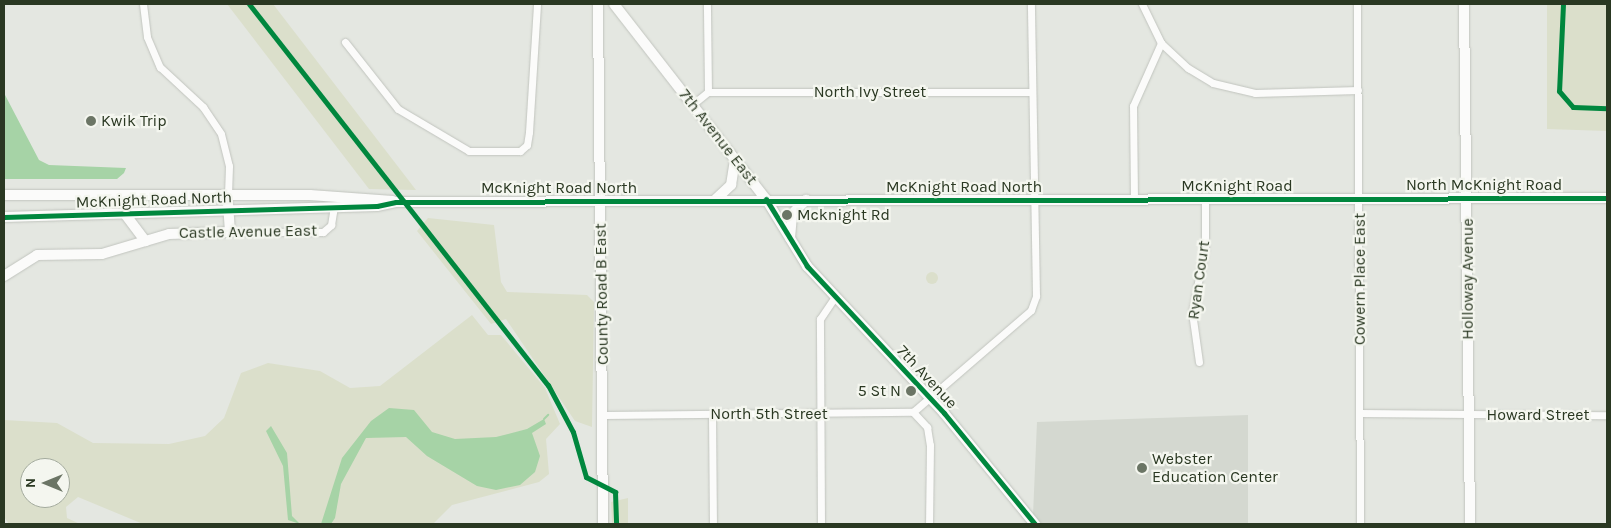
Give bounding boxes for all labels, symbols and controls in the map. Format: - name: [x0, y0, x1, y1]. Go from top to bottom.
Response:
- street label: North Ivy Street: [814, 82, 926, 102]
- street label: 7th Avenue East: [675, 86, 761, 188]
- place label: Kwik Trip: [101, 111, 167, 131]
- marker: Kwik Trip: [85, 115, 97, 127]
- street label: North McKnight Road: [1406, 175, 1562, 195]
- street label: McKnight Road: [1181, 176, 1293, 196]
- street label: McKnight Road North: [886, 177, 1042, 197]
- street label: McKnight Road North: [481, 178, 637, 198]
- street label: McKnight Road North: [76, 188, 232, 212]
- place label: Mcknight Rd: [797, 205, 890, 225]
- marker: Mcknight Rd: [781, 209, 793, 221]
- street label: Cowern Place East: [1350, 213, 1370, 345]
- street label: Holloway Avenue: [1458, 218, 1478, 340]
- street label: Castle Avenue East: [179, 221, 317, 243]
- street label: County Road B East: [591, 223, 613, 365]
- street label: Ryan Court: [1184, 239, 1214, 321]
- street label: 7th Avenue: [893, 341, 961, 413]
- place label: 5 St N: [858, 381, 901, 401]
- marker: 5 St N: [905, 385, 917, 397]
- street label: North 5th Street: [710, 404, 828, 424]
- street label: Howard Street: [1487, 405, 1589, 425]
- place label: Webster Education Center: [1152, 449, 1278, 487]
- north arrow: [20, 458, 70, 508]
- marker: Webster Education Center: [1136, 462, 1148, 474]
- text: N: [22, 478, 39, 488]

